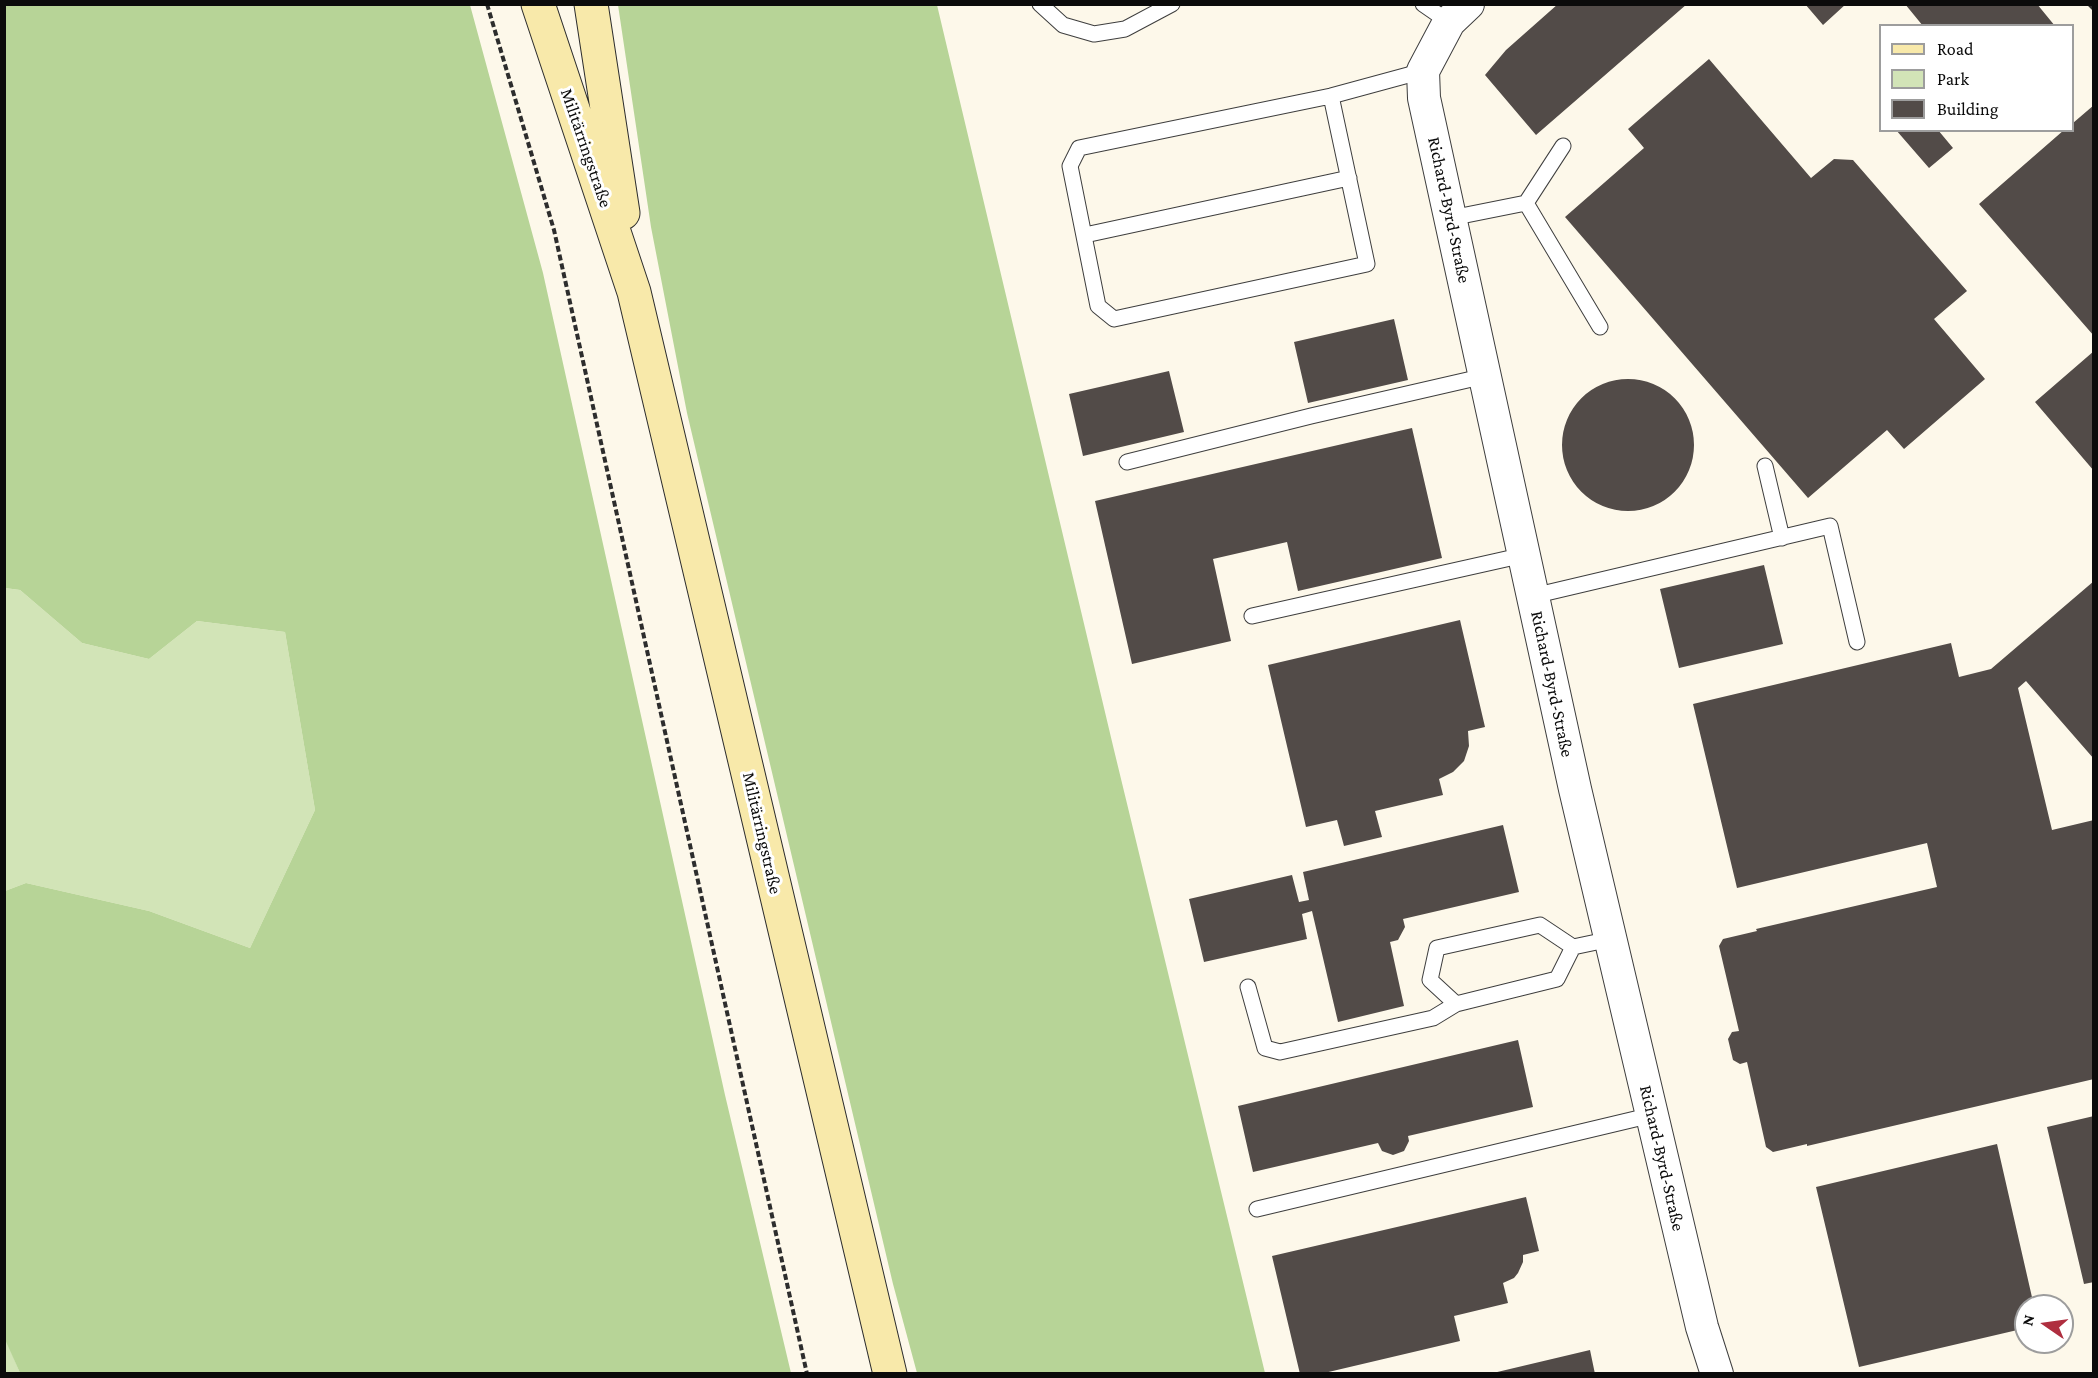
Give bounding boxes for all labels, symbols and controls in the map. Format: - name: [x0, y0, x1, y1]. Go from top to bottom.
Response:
- legend: [1879, 24, 2074, 132]
- text: Road: [1937, 39, 1974, 59]
- text: Park: [1937, 69, 1969, 89]
- street label: Militärringstraße: [556, 86, 616, 210]
- text: Building: [1937, 99, 1998, 119]
- street label: Richard-Byrd-Straße: [1423, 135, 1475, 285]
- street label: Richard-Byrd-Straße: [1526, 609, 1578, 759]
- street label: Militärringstraße: [737, 770, 787, 896]
- street label: Richard-Byrd-Straße: [1635, 1083, 1689, 1233]
- north arrow: [2014, 1294, 2074, 1354]
- text: N: [2018, 1313, 2037, 1328]

